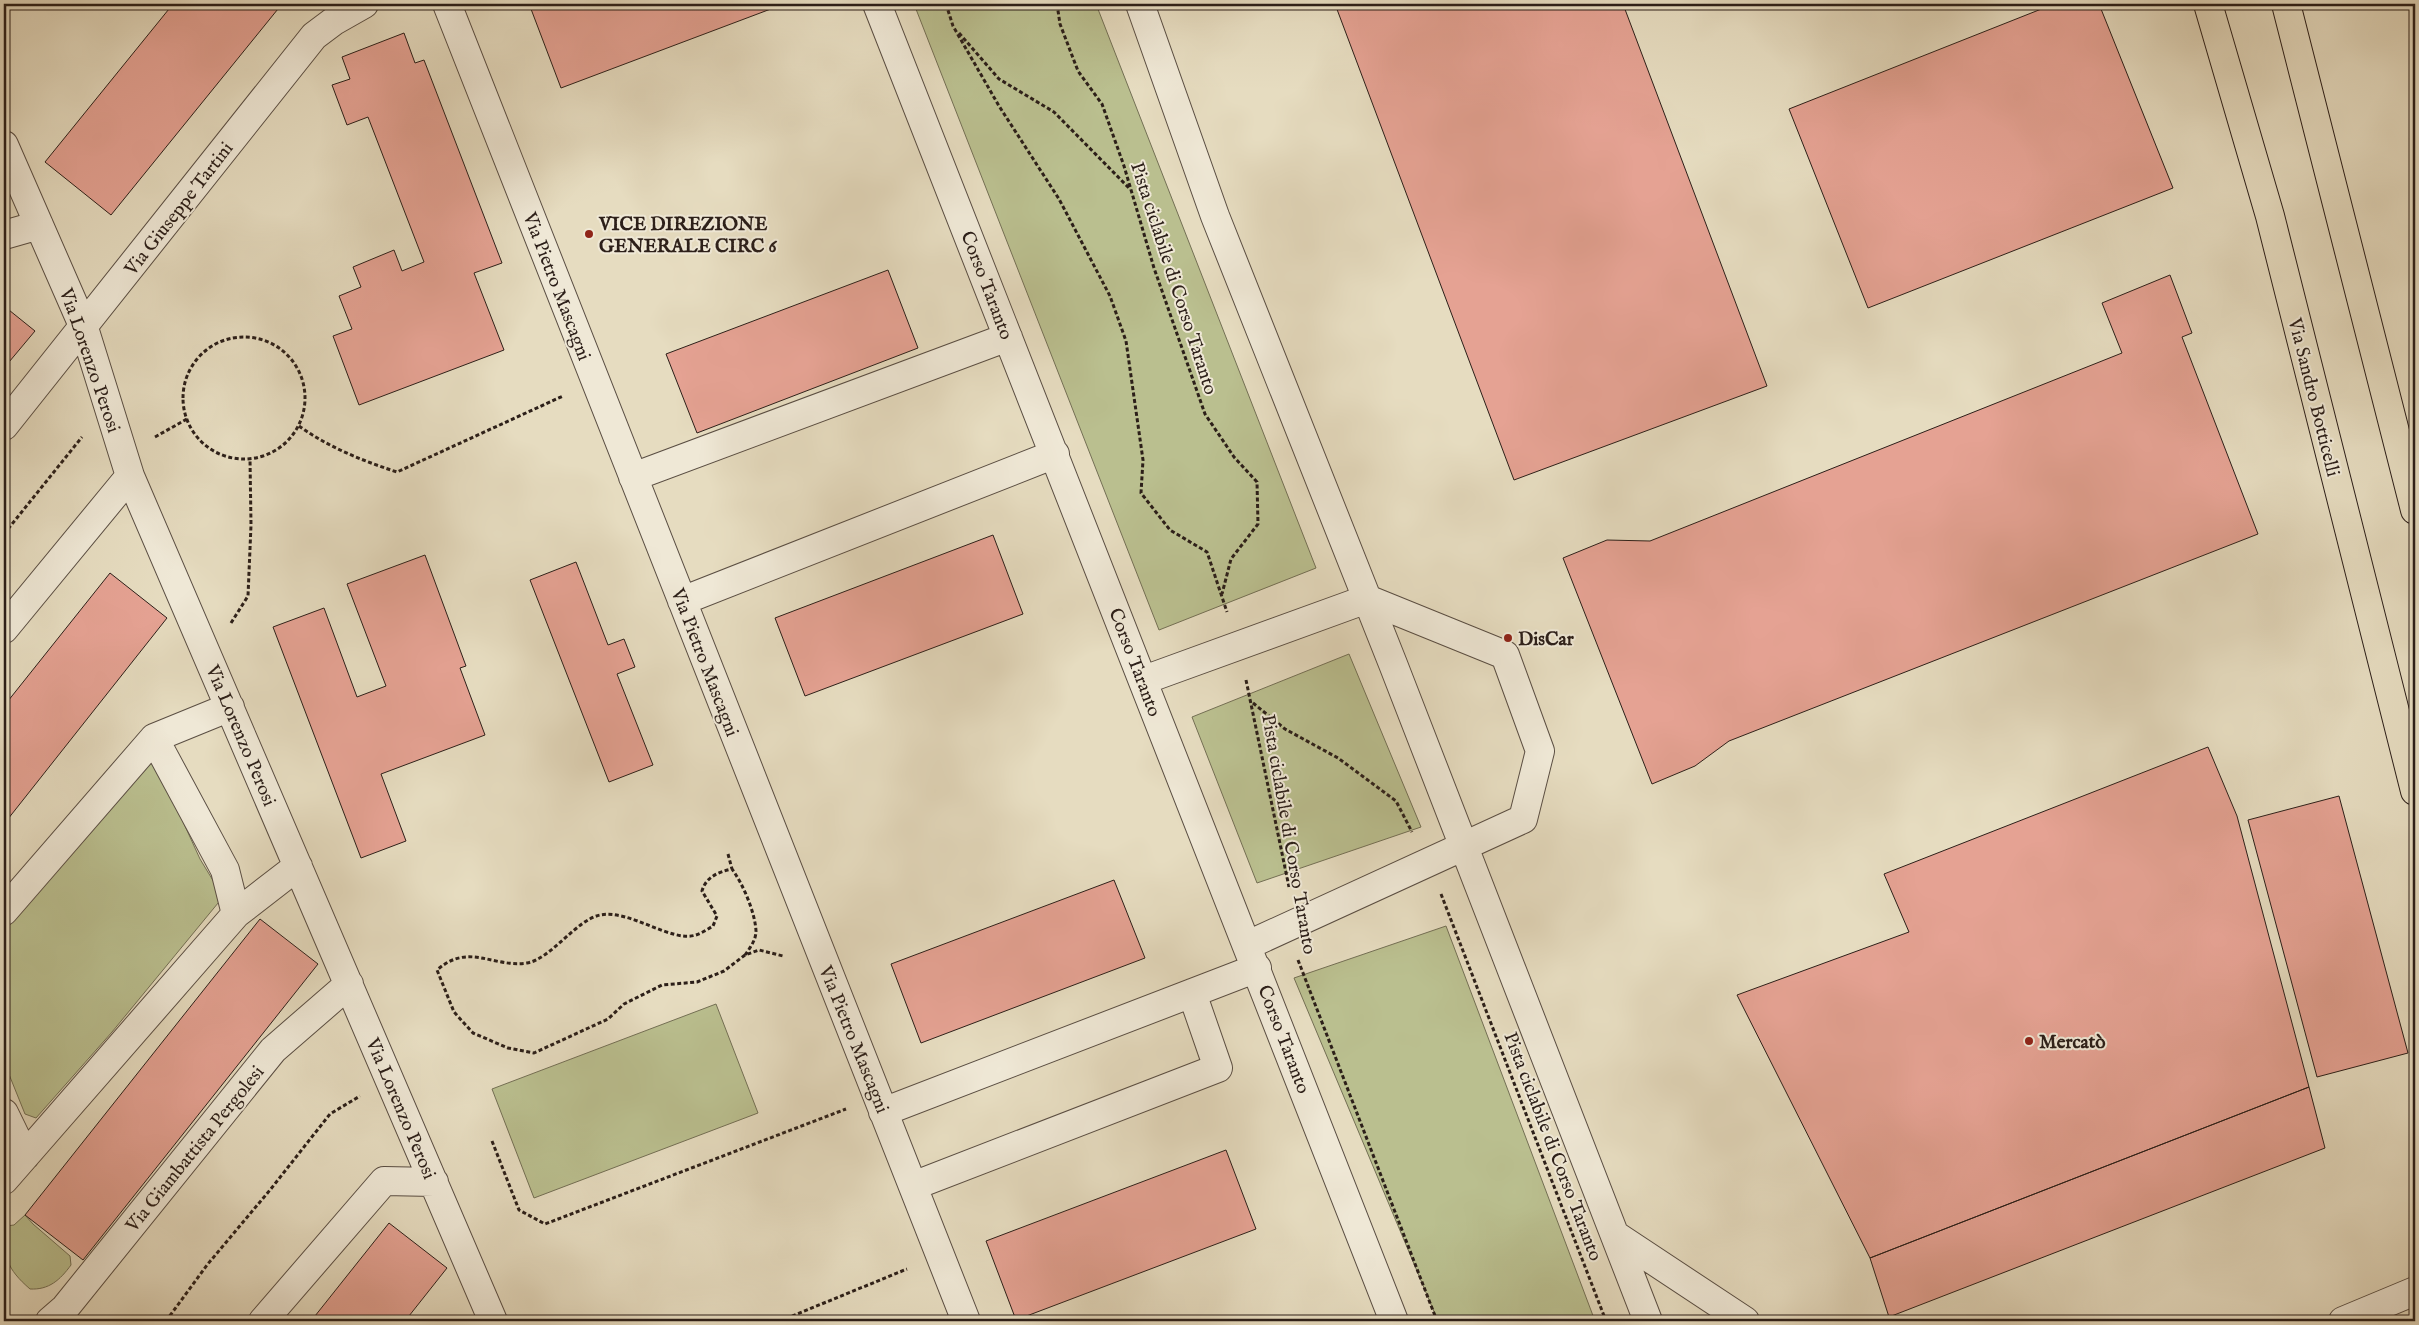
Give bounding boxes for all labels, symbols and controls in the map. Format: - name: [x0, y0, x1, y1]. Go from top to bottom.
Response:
- street label: Via Giuseppe Tartini: [119, 138, 239, 282]
- street label: Pista ciclabile di Corso Taranto: [1124, 159, 1222, 398]
- street label: Via Pietro Mascagni: [516, 208, 595, 364]
- place label: VICE DIREZIONE GENERALE CIRC 6: [598, 213, 777, 259]
- marker: VICE DIREZIONE GENERALE CIRC 6: [583, 228, 595, 240]
- street label: Corso Taranto: [954, 228, 1018, 343]
- street label: Via Lorenzo Perosi: [53, 284, 125, 436]
- street label: Via Sandro Botticelli: [2281, 315, 2344, 479]
- street label: Via Pietro Mascagni: [664, 584, 743, 740]
- street label: Corso Taranto: [1102, 605, 1166, 720]
- place label: DisCar: [1518, 628, 1575, 652]
- marker: DisCar: [1502, 632, 1514, 644]
- street label: Via Lorenzo Perosi: [199, 661, 281, 810]
- street label: Pista ciclabile di Corso Taranto: [1255, 712, 1321, 956]
- street label: Via Pietro Mascagni: [812, 961, 894, 1117]
- street label: Corso Taranto: [1251, 982, 1315, 1097]
- street label: Pista ciclabile di Corso Taranto: [1497, 1029, 1607, 1265]
- place label: Mercatò: [2039, 1031, 2105, 1055]
- street label: Via Lorenzo Perosi: [359, 1034, 441, 1183]
- marker: Mercatò: [2023, 1035, 2035, 1047]
- street label: Via Giambattista Pergolesi: [120, 1061, 270, 1238]

